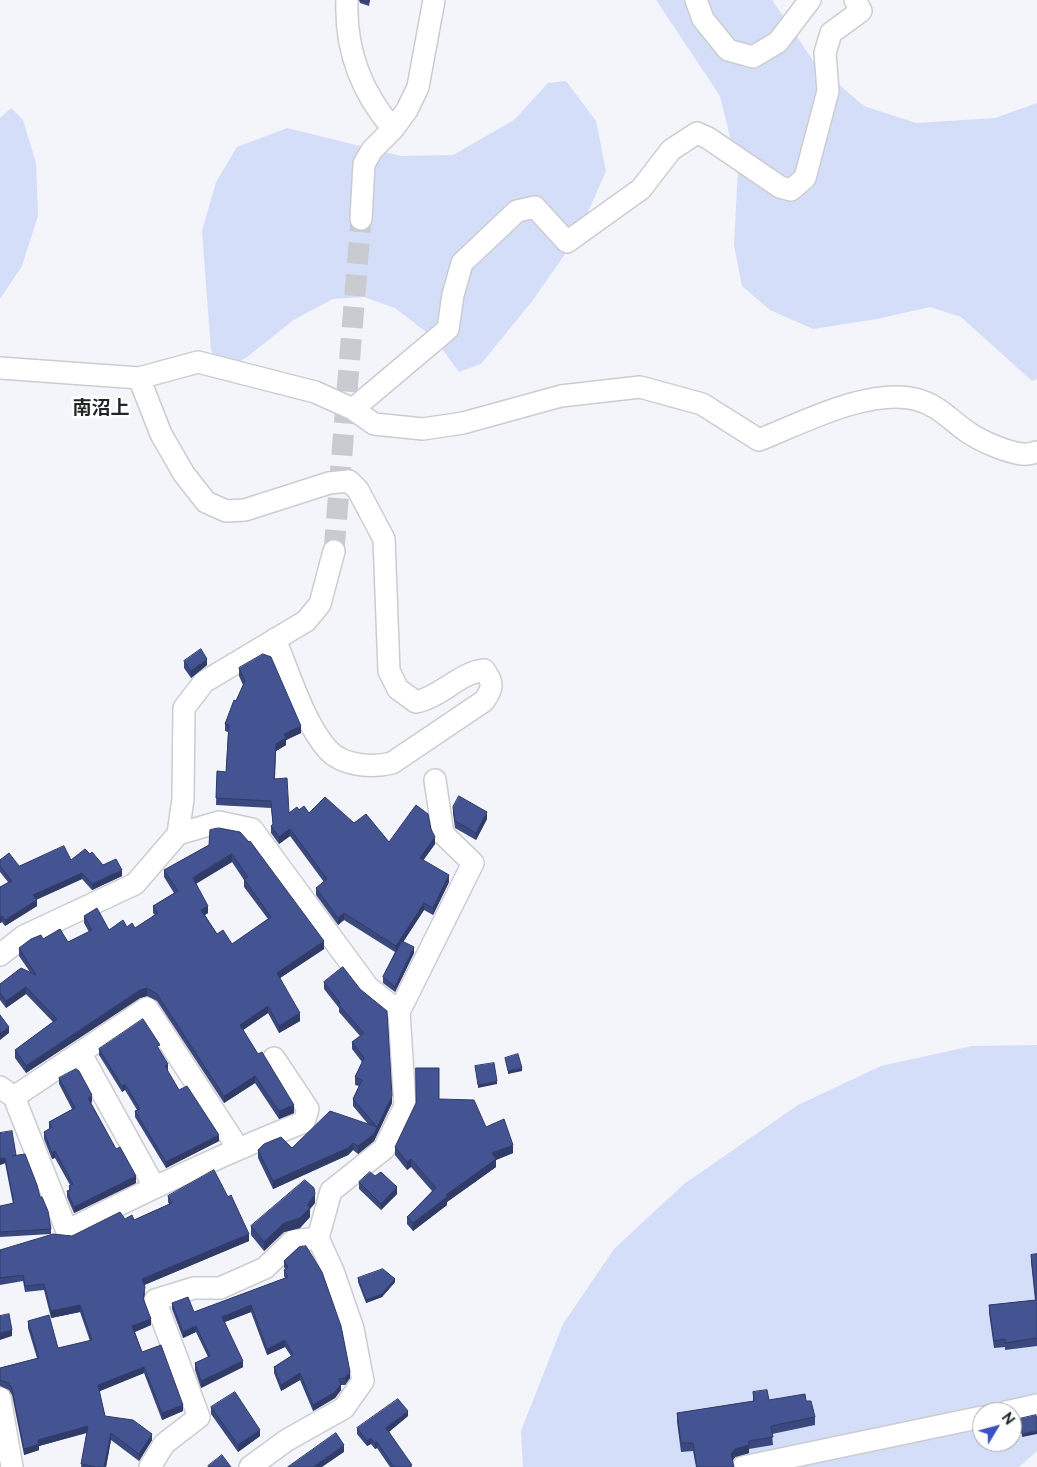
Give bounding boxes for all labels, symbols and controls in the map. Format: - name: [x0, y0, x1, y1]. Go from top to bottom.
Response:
- district label: 南沼上: [73, 397, 129, 419]
- north arrow: [972, 1402, 1022, 1452]
- text: N: [999, 1409, 1018, 1428]

